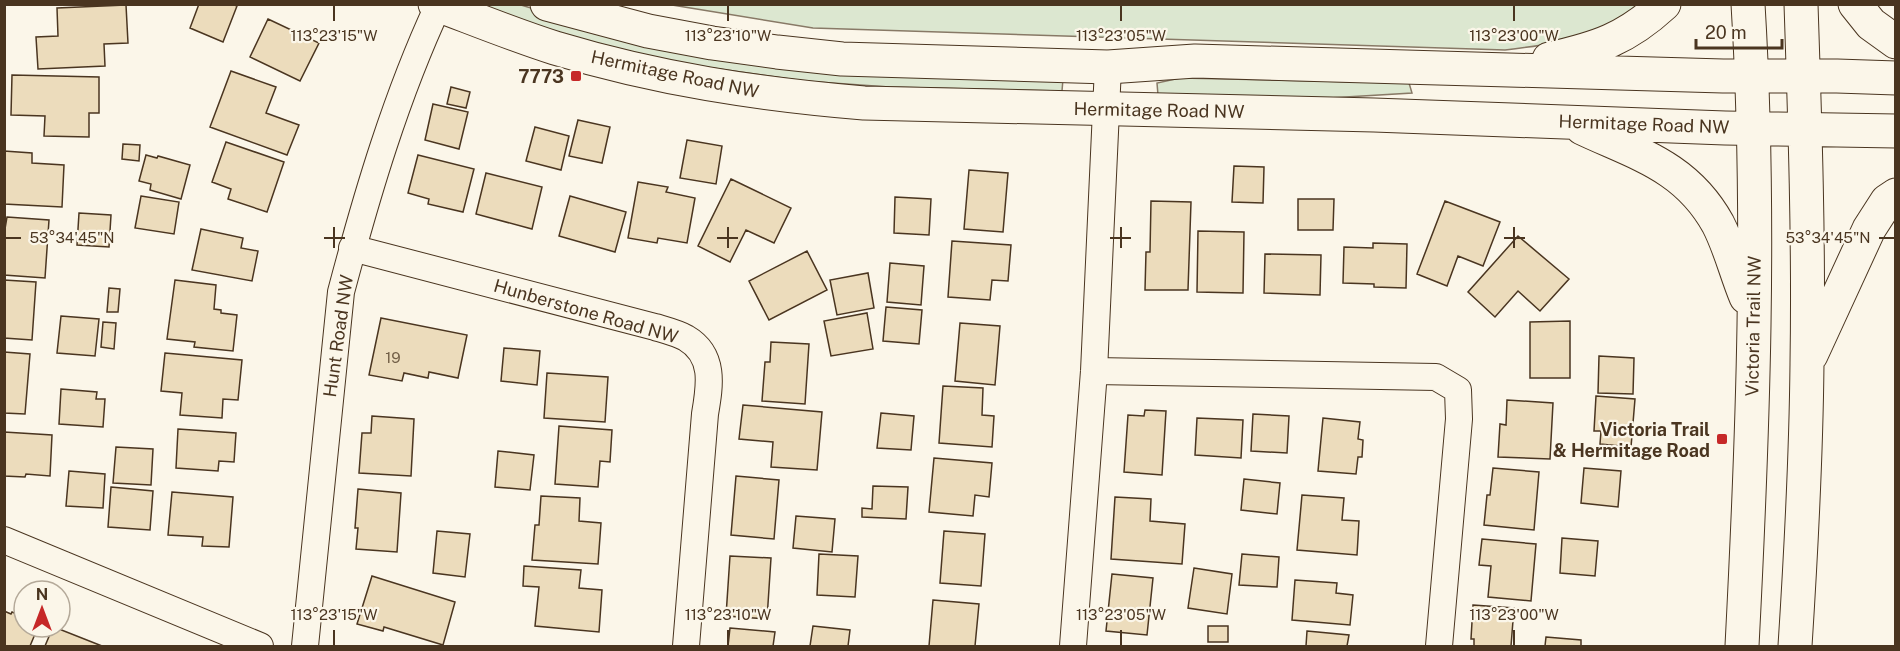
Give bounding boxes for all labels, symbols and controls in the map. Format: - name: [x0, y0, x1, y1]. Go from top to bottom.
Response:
- scale bar: [1696, 12, 1782, 50]
- text: 20 m: [1705, 22, 1747, 43]
- text: 113°23'15"W: [290, 27, 378, 44]
- text: 113°23'10"W: [685, 27, 771, 44]
- text: 113°23'05"W: [1076, 27, 1166, 44]
- text: 113°23'00"W: [1469, 27, 1559, 44]
- street label: Hermitage Road NW: [589, 46, 761, 102]
- place label: 7773: [518, 66, 564, 87]
- marker: 7773: [569, 69, 583, 83]
- street label: Hermitage Road NW: [1073, 98, 1245, 122]
- street label: Hermitage Road NW: [1558, 111, 1730, 137]
- text: 53°34'45"N: [29, 229, 115, 246]
- text: 53°34'45"N: [1785, 229, 1871, 246]
- street label: Victoria Trail NW: [1741, 256, 1765, 396]
- street label: Hunt Road NW: [319, 273, 357, 399]
- street label: Hunberstone Road NW: [491, 275, 681, 347]
- house number: 19: [385, 349, 401, 366]
- place label: Victoria Trail & Hermitage Road: [1553, 419, 1710, 461]
- marker: Victoria Trail & Hermitage Road: [1715, 432, 1729, 446]
- north arrow: [12, 579, 72, 639]
- text: N: [36, 585, 48, 604]
- text: 113°23'15"W: [290, 606, 378, 623]
- text: 113°23'10"W: [685, 606, 771, 623]
- text: 113°23'05"W: [1076, 606, 1166, 623]
- text: 113°23'00"W: [1469, 606, 1559, 623]

